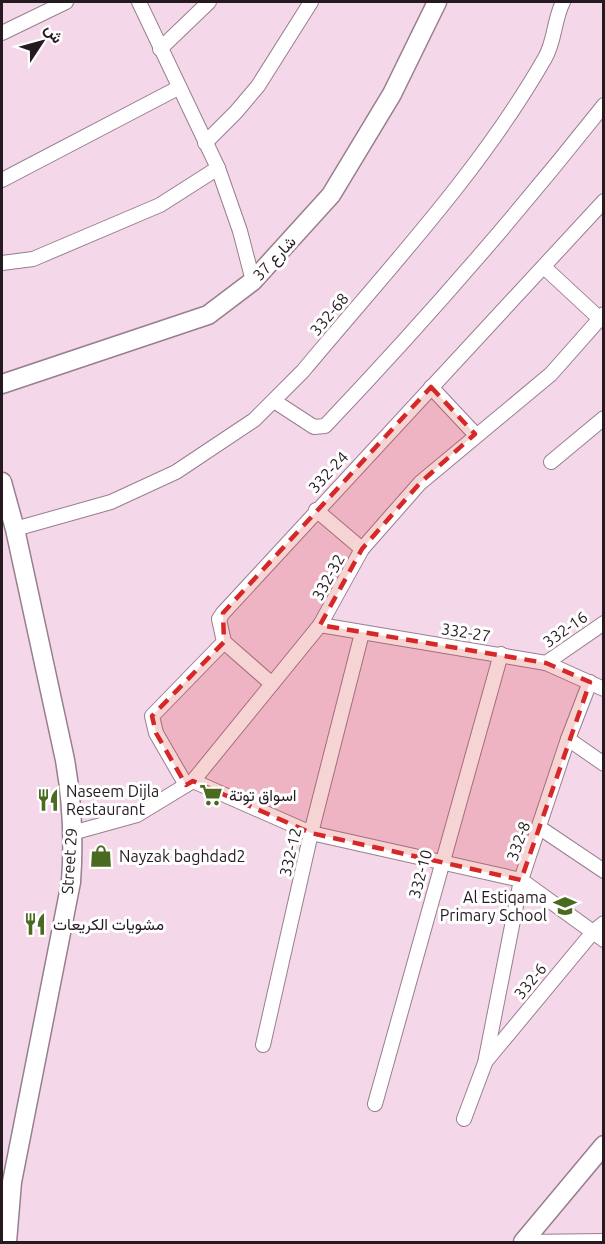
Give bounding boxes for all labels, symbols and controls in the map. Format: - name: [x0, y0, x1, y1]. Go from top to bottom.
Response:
- north arrow: [12, 12, 72, 72]
- text: ش: [40, 20, 67, 47]
- street label: شارع 37: [249, 232, 301, 286]
- street label: 332-68: [306, 289, 352, 339]
- street label: 332-24: [304, 448, 352, 496]
- street label: 332-32: [308, 551, 348, 603]
- street label: 332-16: [539, 607, 591, 651]
- street label: 332-27: [440, 619, 492, 645]
- place label: Naseem Dijla Restaurant: [66, 782, 159, 818]
- supermarket icon: اسواق توتة: [198, 782, 224, 808]
- place label: اسواق توتة: [229, 786, 297, 806]
- restaurant icon: Naseem Dijla Restaurant: [35, 787, 61, 813]
- street label: 332-8: [503, 819, 533, 863]
- street label: 332-12: [276, 826, 304, 878]
- street label: Street 29: [58, 827, 80, 895]
- shop icon: Nayzak baghdad2: [88, 843, 114, 869]
- place label: Nayzak baghdad2: [119, 847, 246, 865]
- street label: 332-10: [405, 848, 435, 900]
- place label: Al Estiqama Primary School: [440, 888, 547, 924]
- school or university icon: Al Estiqama Primary School: [552, 893, 578, 919]
- restaurant icon: مشويات الكريعات: [22, 911, 48, 937]
- place label: مشويات الكريعات: [53, 915, 164, 935]
- street label: 332-6: [510, 960, 550, 1002]

